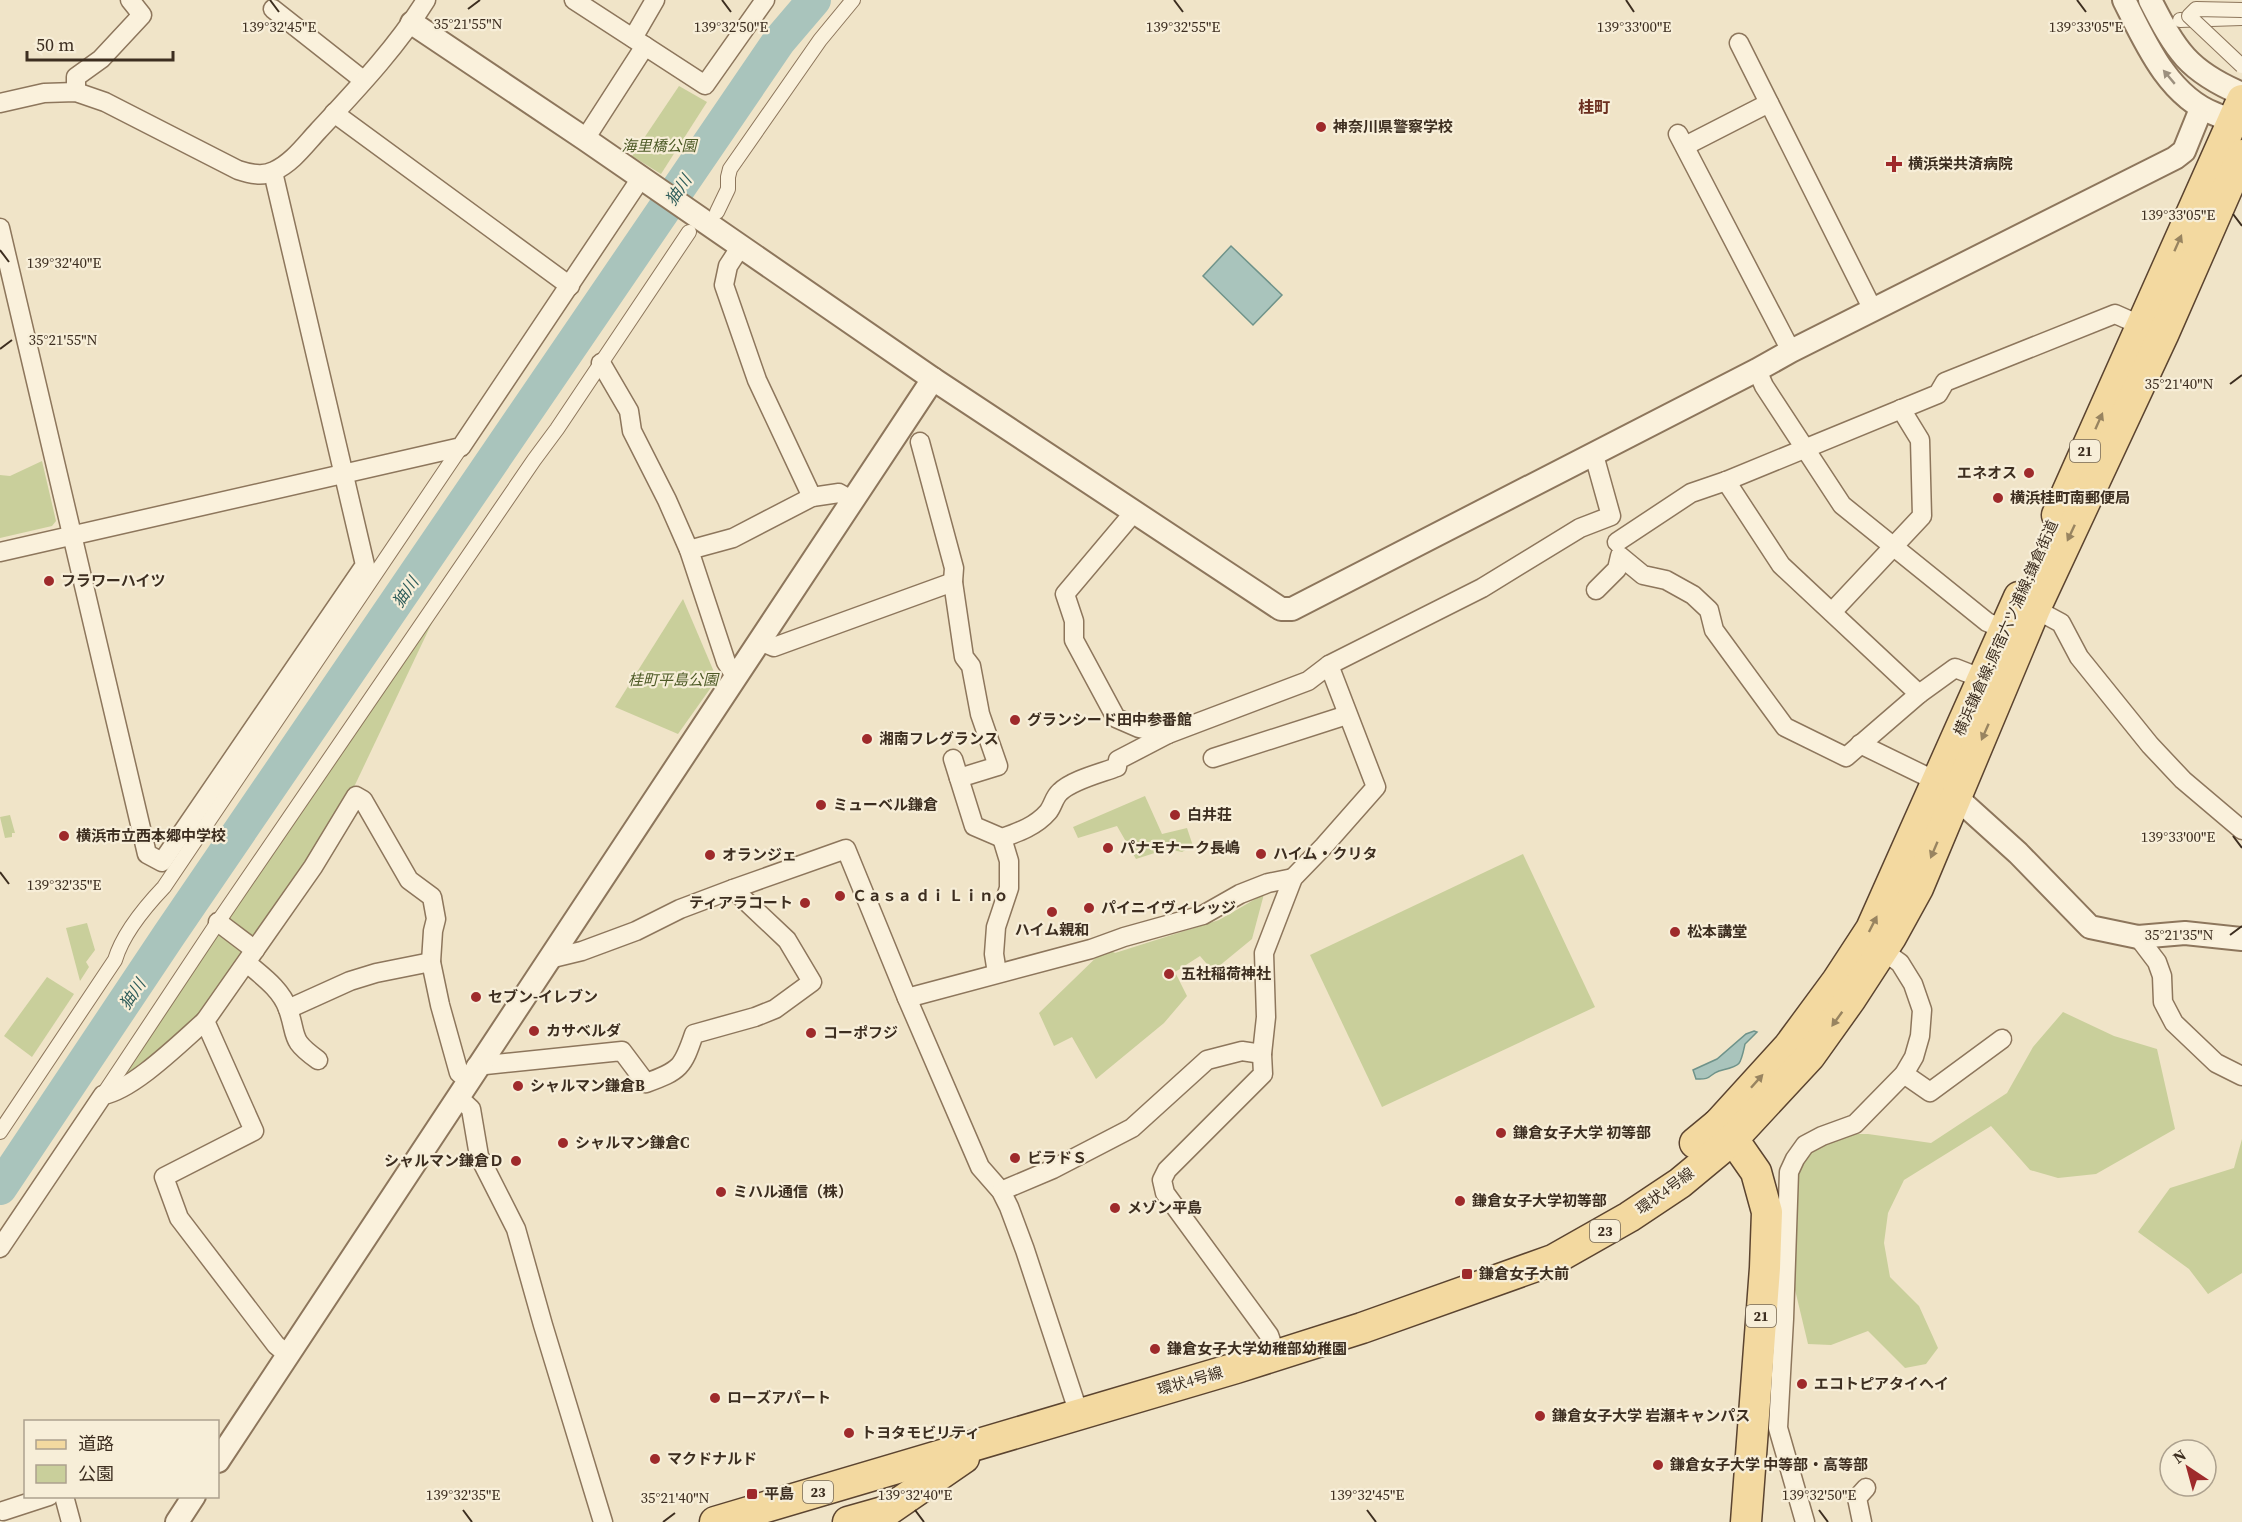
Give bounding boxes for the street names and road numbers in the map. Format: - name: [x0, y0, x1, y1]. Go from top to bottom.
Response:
- road number: 21: [2070, 440, 2100, 462]
- street label: 横浜鎌倉線;原宿六ツ浦線;鎌倉街道: [1948, 517, 2063, 739]
- street label: 環状4号線: [1631, 1162, 1698, 1219]
- road number: 23: [1590, 1220, 1620, 1242]
- road number: 21: [1746, 1305, 1776, 1327]
- street label: 環状4号線: [1155, 1361, 1225, 1400]
- road number: 23: [803, 1481, 833, 1503]

